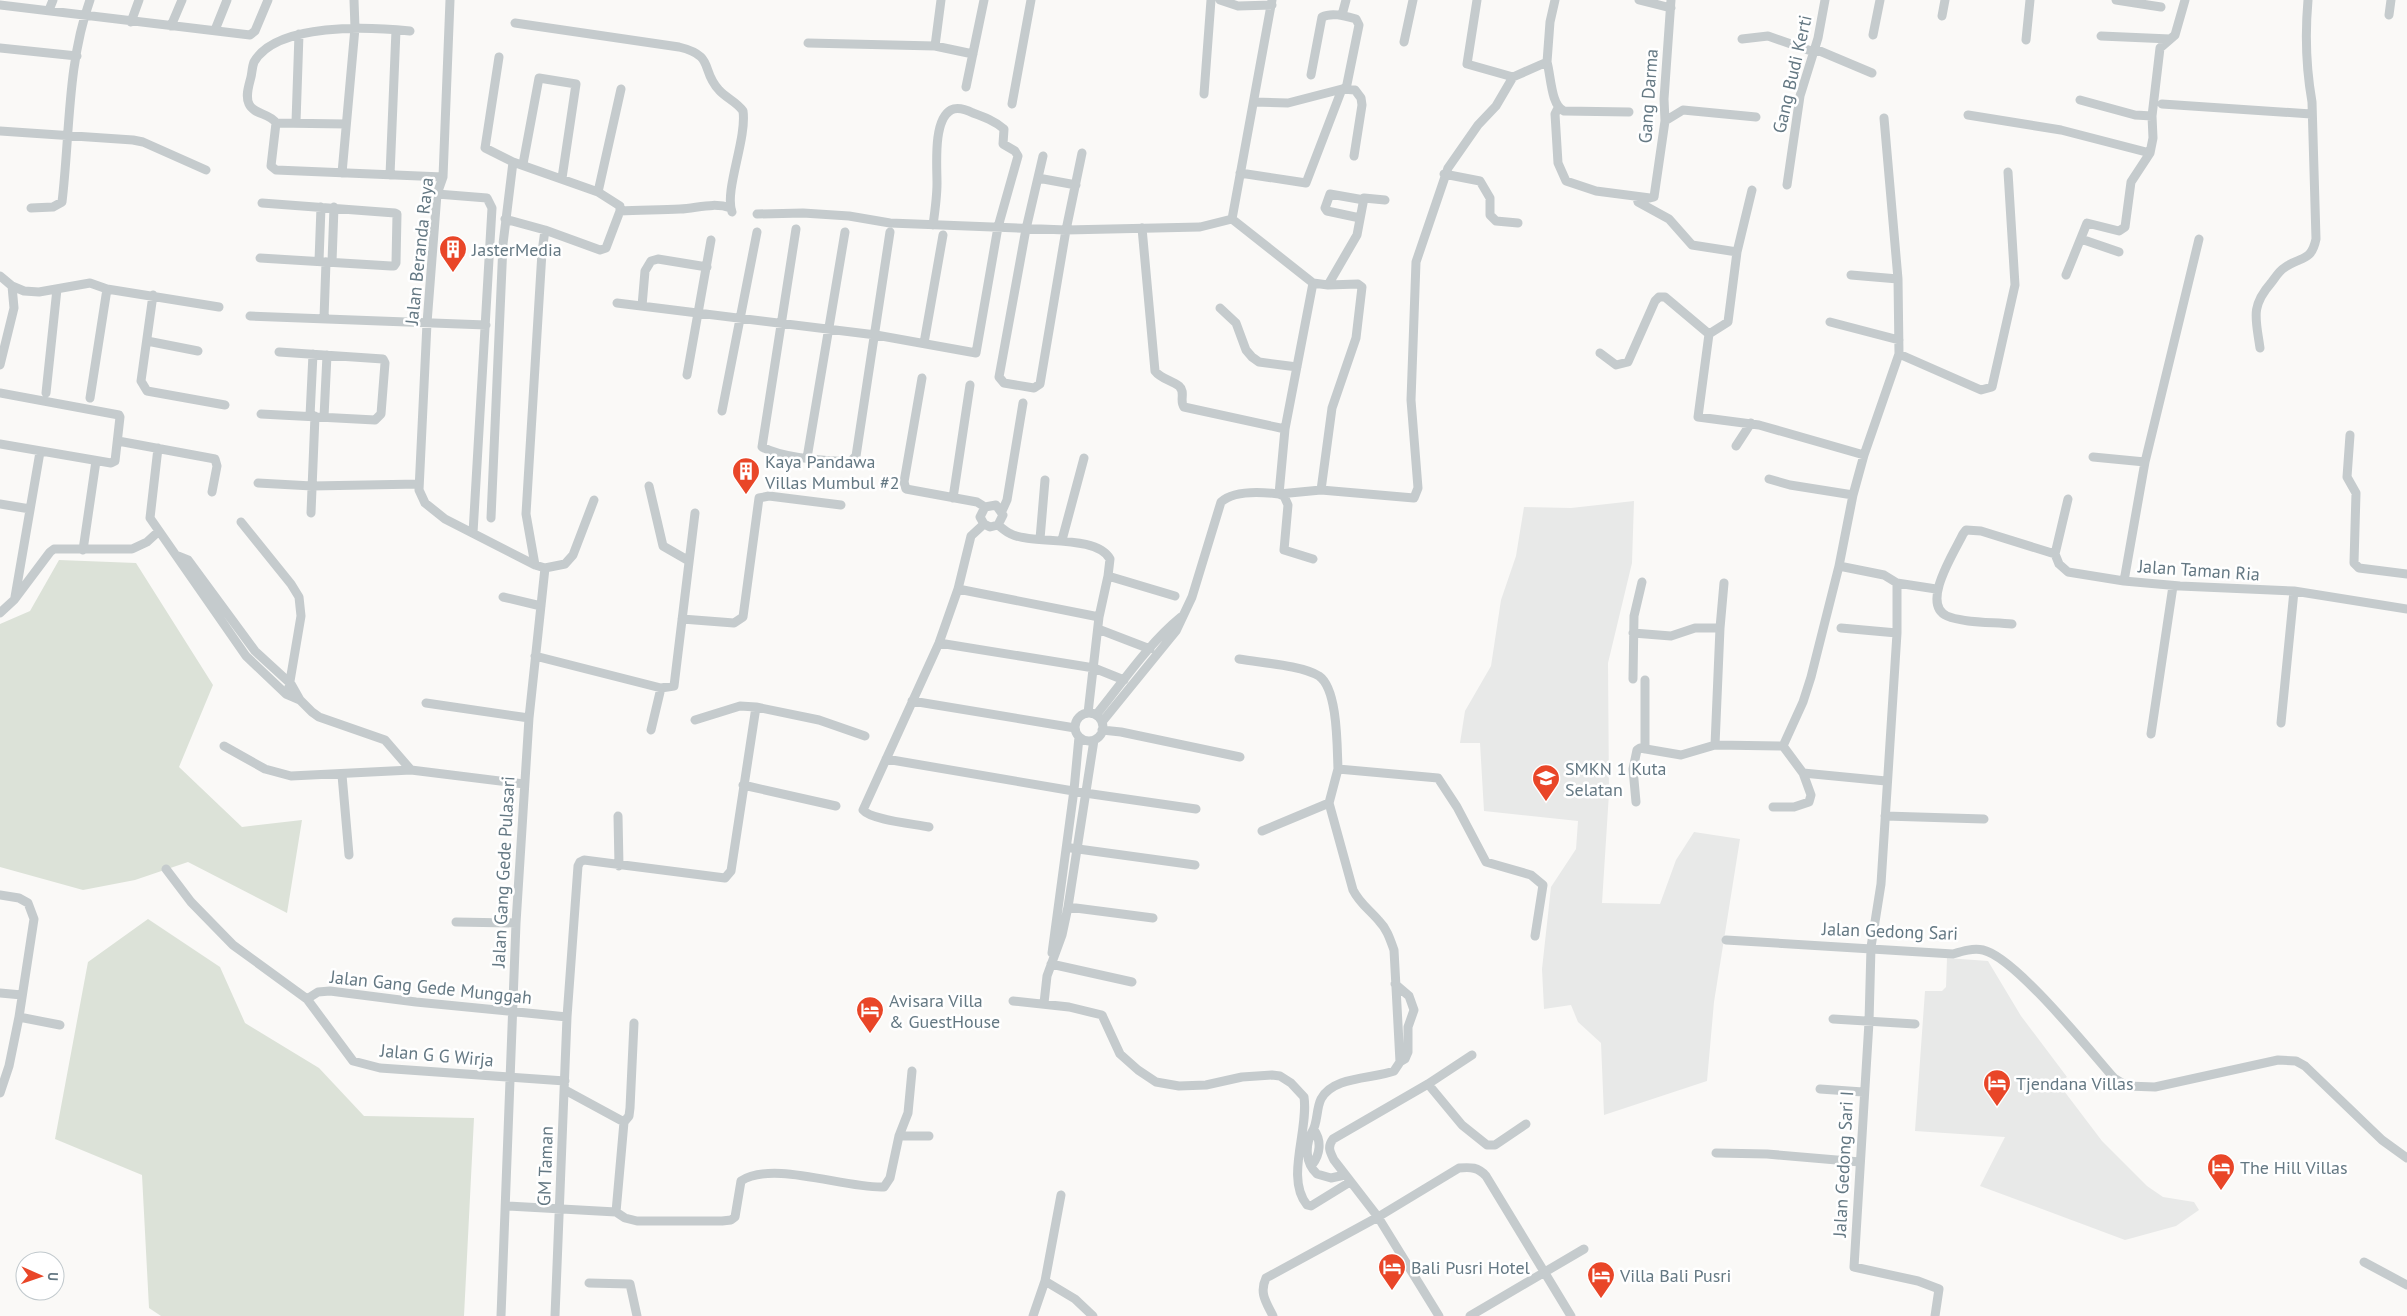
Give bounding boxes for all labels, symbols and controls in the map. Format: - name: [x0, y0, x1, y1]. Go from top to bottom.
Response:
- street label: Gang Budi Kerti: [1767, 13, 1817, 135]
- street label: Gang Darma: [1633, 48, 1663, 144]
- street label: Jalan Beranda Raya: [400, 176, 438, 327]
- building icon: JasterMedia: [438, 234, 468, 273]
- place label: JasterMedia: [471, 238, 562, 261]
- place label: Kaya Pandawa Villas Mumbul #2: [764, 450, 900, 494]
- building icon: Kaya Pandawa Villas Mumbul #2: [731, 456, 761, 495]
- street label: Jalan Taman Ria: [2136, 554, 2261, 586]
- place label: SMKN 1 Kuta Selatan: [1565, 757, 1667, 801]
- school or university icon: SMKN 1 Kuta Selatan: [1531, 763, 1561, 802]
- street label: Jalan Gang Gede Pulasari: [486, 776, 520, 969]
- street label: Jalan Gedong Sari: [1821, 917, 1958, 945]
- street label: Jalan Gang Gede Munggah: [328, 965, 533, 1009]
- place label: Avisara Villa & GuestHouse: [889, 989, 1000, 1033]
- hotel icon: Avisara Villa & GuestHouse: [855, 995, 885, 1034]
- street label: Jalan G G Wirja: [378, 1038, 495, 1071]
- hotel icon: Tjendana Villas: [1982, 1068, 2012, 1107]
- place label: Tjendana Villas: [2016, 1072, 2134, 1095]
- street label: Jalan Gedong Sari I: [1828, 1090, 1858, 1239]
- street label: GM Taman: [532, 1126, 558, 1206]
- hotel icon: The Hill Villas: [2206, 1152, 2236, 1191]
- place label: The Hill Villas: [2240, 1156, 2348, 1179]
- north arrow: [15, 1251, 65, 1301]
- hotel icon: Bali Pusri Hotel: [1377, 1252, 1407, 1291]
- place label: Bali Pusri Hotel: [1411, 1256, 1531, 1279]
- hotel icon: Villa Bali Pusri: [1586, 1260, 1616, 1299]
- place label: Villa Bali Pusri: [1619, 1264, 1731, 1287]
- text: U: [44, 1272, 62, 1281]

